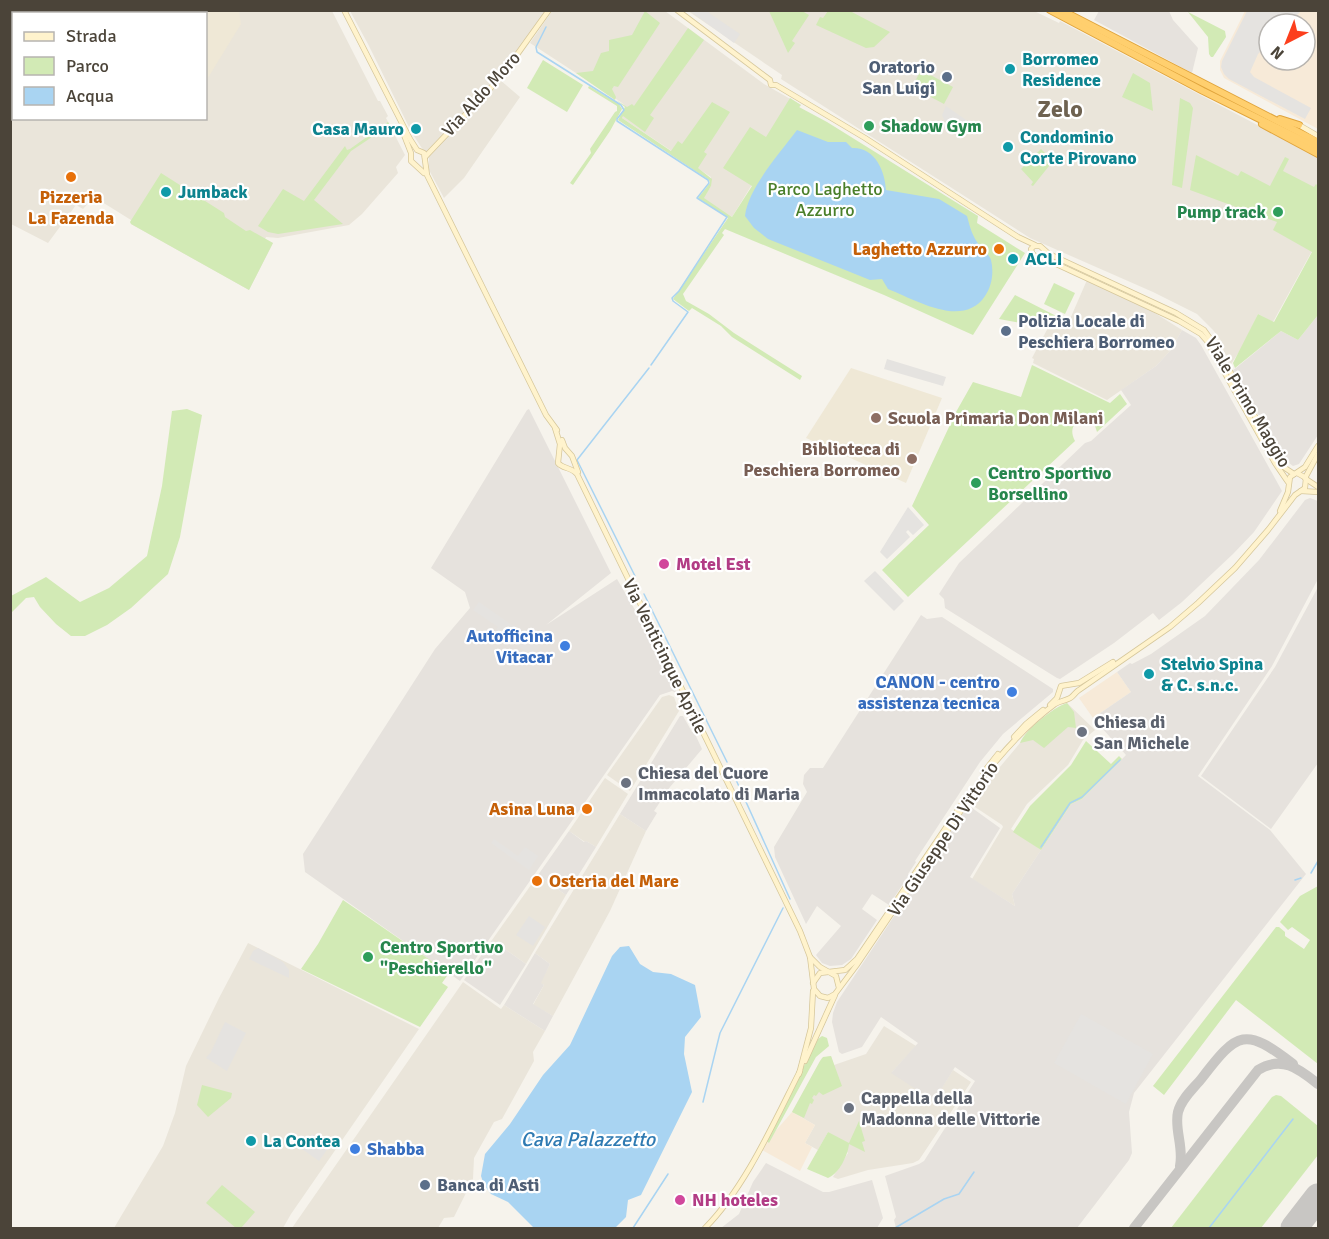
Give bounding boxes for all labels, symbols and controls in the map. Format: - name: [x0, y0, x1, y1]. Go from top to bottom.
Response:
- legend: [12, 12, 207, 120]
- north arrow: [1257, 12, 1317, 72]
- text: Strada: [66, 25, 117, 47]
- text: N: [1267, 41, 1288, 64]
- street label: Via Aldo Moro: [437, 47, 525, 141]
- place label: Borromeo Residence: [1022, 48, 1101, 91]
- text: Parco: [66, 55, 109, 77]
- place label: Oratorio San Luigi: [862, 56, 935, 99]
- marker: Borromeo Residence: [1003, 62, 1017, 76]
- marker: Oratorio San Luigi: [940, 70, 954, 84]
- text: Acqua: [66, 85, 114, 107]
- district label: Zelo: [1037, 94, 1083, 124]
- place label: Shadow Gym: [881, 115, 982, 137]
- place label: Casa Mauro: [312, 118, 404, 140]
- marker: Shadow Gym: [862, 119, 876, 133]
- marker: Casa Mauro: [409, 122, 423, 136]
- place label: Condominio Corte Pirovano: [1020, 126, 1137, 169]
- marker: Condominio Corte Pirovano: [1001, 140, 1015, 154]
- marker: Pizzeria La Fazenda: [64, 170, 78, 184]
- park label: Parco Laghetto Azzurro: [767, 178, 883, 221]
- place label: Jumback: [178, 181, 248, 203]
- marker: Jumback: [159, 185, 173, 199]
- place label: Pizzeria La Fazenda: [28, 186, 114, 229]
- place label: Pump track: [1177, 201, 1267, 223]
- marker: Pump track: [1271, 205, 1285, 219]
- place label: Laghetto Azzurro: [852, 238, 987, 260]
- marker: Laghetto Azzurro: [992, 242, 1006, 256]
- place label: ACLI: [1025, 248, 1062, 270]
- marker: ACLI: [1006, 252, 1020, 266]
- place label: Polizia Locale di Peschiera Borromeo: [1018, 310, 1175, 353]
- marker: Polizia Locale di Peschiera Borromeo: [999, 324, 1013, 338]
- street label: Viale Primo Maggio: [1200, 333, 1296, 471]
- place label: Scuola Primaria Don Milani: [888, 407, 1103, 429]
- marker: Scuola Primaria Don Milani: [869, 411, 883, 425]
- place label: Biblioteca di Peschiera Borromeo: [743, 438, 900, 481]
- marker: Biblioteca di Peschiera Borromeo: [905, 452, 919, 466]
- place label: Centro Sportivo Borsellino: [988, 462, 1111, 505]
- marker: Centro Sportivo Borsellino: [969, 476, 983, 490]
- place label: Motel Est: [676, 553, 751, 575]
- marker: Motel Est: [657, 557, 671, 571]
- street label: Via Venticinque Aprile: [618, 575, 712, 737]
- place label: Autofficina Vitacar: [466, 625, 554, 668]
- marker: Autofficina Vitacar: [558, 639, 572, 653]
- place label: Stelvio Spina & C. s.n.c.: [1161, 653, 1263, 696]
- marker: Stelvio Spina & C. s.n.c.: [1142, 667, 1156, 681]
- place label: CANON - centro assistenza tecnica: [858, 671, 1000, 714]
- marker: CANON - centro assistenza tecnica: [1005, 685, 1019, 699]
- place label: Chiesa di San Michele: [1094, 711, 1189, 754]
- marker: Chiesa di San Michele: [1075, 725, 1089, 739]
- street label: Via Giuseppe Di Vittorio: [883, 757, 1003, 921]
- place label: Chiesa del Cuore Immacolato di Maria: [638, 762, 800, 805]
- marker: Chiesa del Cuore Immacolato di Maria: [619, 776, 633, 790]
- place label: Asina Luna: [489, 798, 575, 820]
- marker: Asina Luna: [580, 802, 594, 816]
- place label: Osteria del Mare: [549, 870, 679, 892]
- marker: Osteria del Mare: [530, 874, 544, 888]
- place label: Centro Sportivo "Peschierello": [380, 936, 503, 979]
- marker: Centro Sportivo "Peschierello": [361, 950, 375, 964]
- place label: Cappella della Madonna delle Vittorie: [861, 1087, 1040, 1130]
- marker: Cappella della Madonna delle Vittorie: [842, 1101, 856, 1115]
- water label: Cava Palazzetto: [521, 1127, 657, 1152]
- place label: La Contea: [263, 1130, 340, 1152]
- marker: La Contea: [244, 1134, 258, 1148]
- place label: Shabba: [367, 1138, 425, 1160]
- marker: Shabba: [348, 1142, 362, 1156]
- place label: Banca di Asti: [437, 1174, 539, 1196]
- marker: Banca di Asti: [418, 1178, 432, 1192]
- place label: NH hoteles: [692, 1189, 778, 1211]
- marker: NH hoteles: [673, 1193, 687, 1207]

